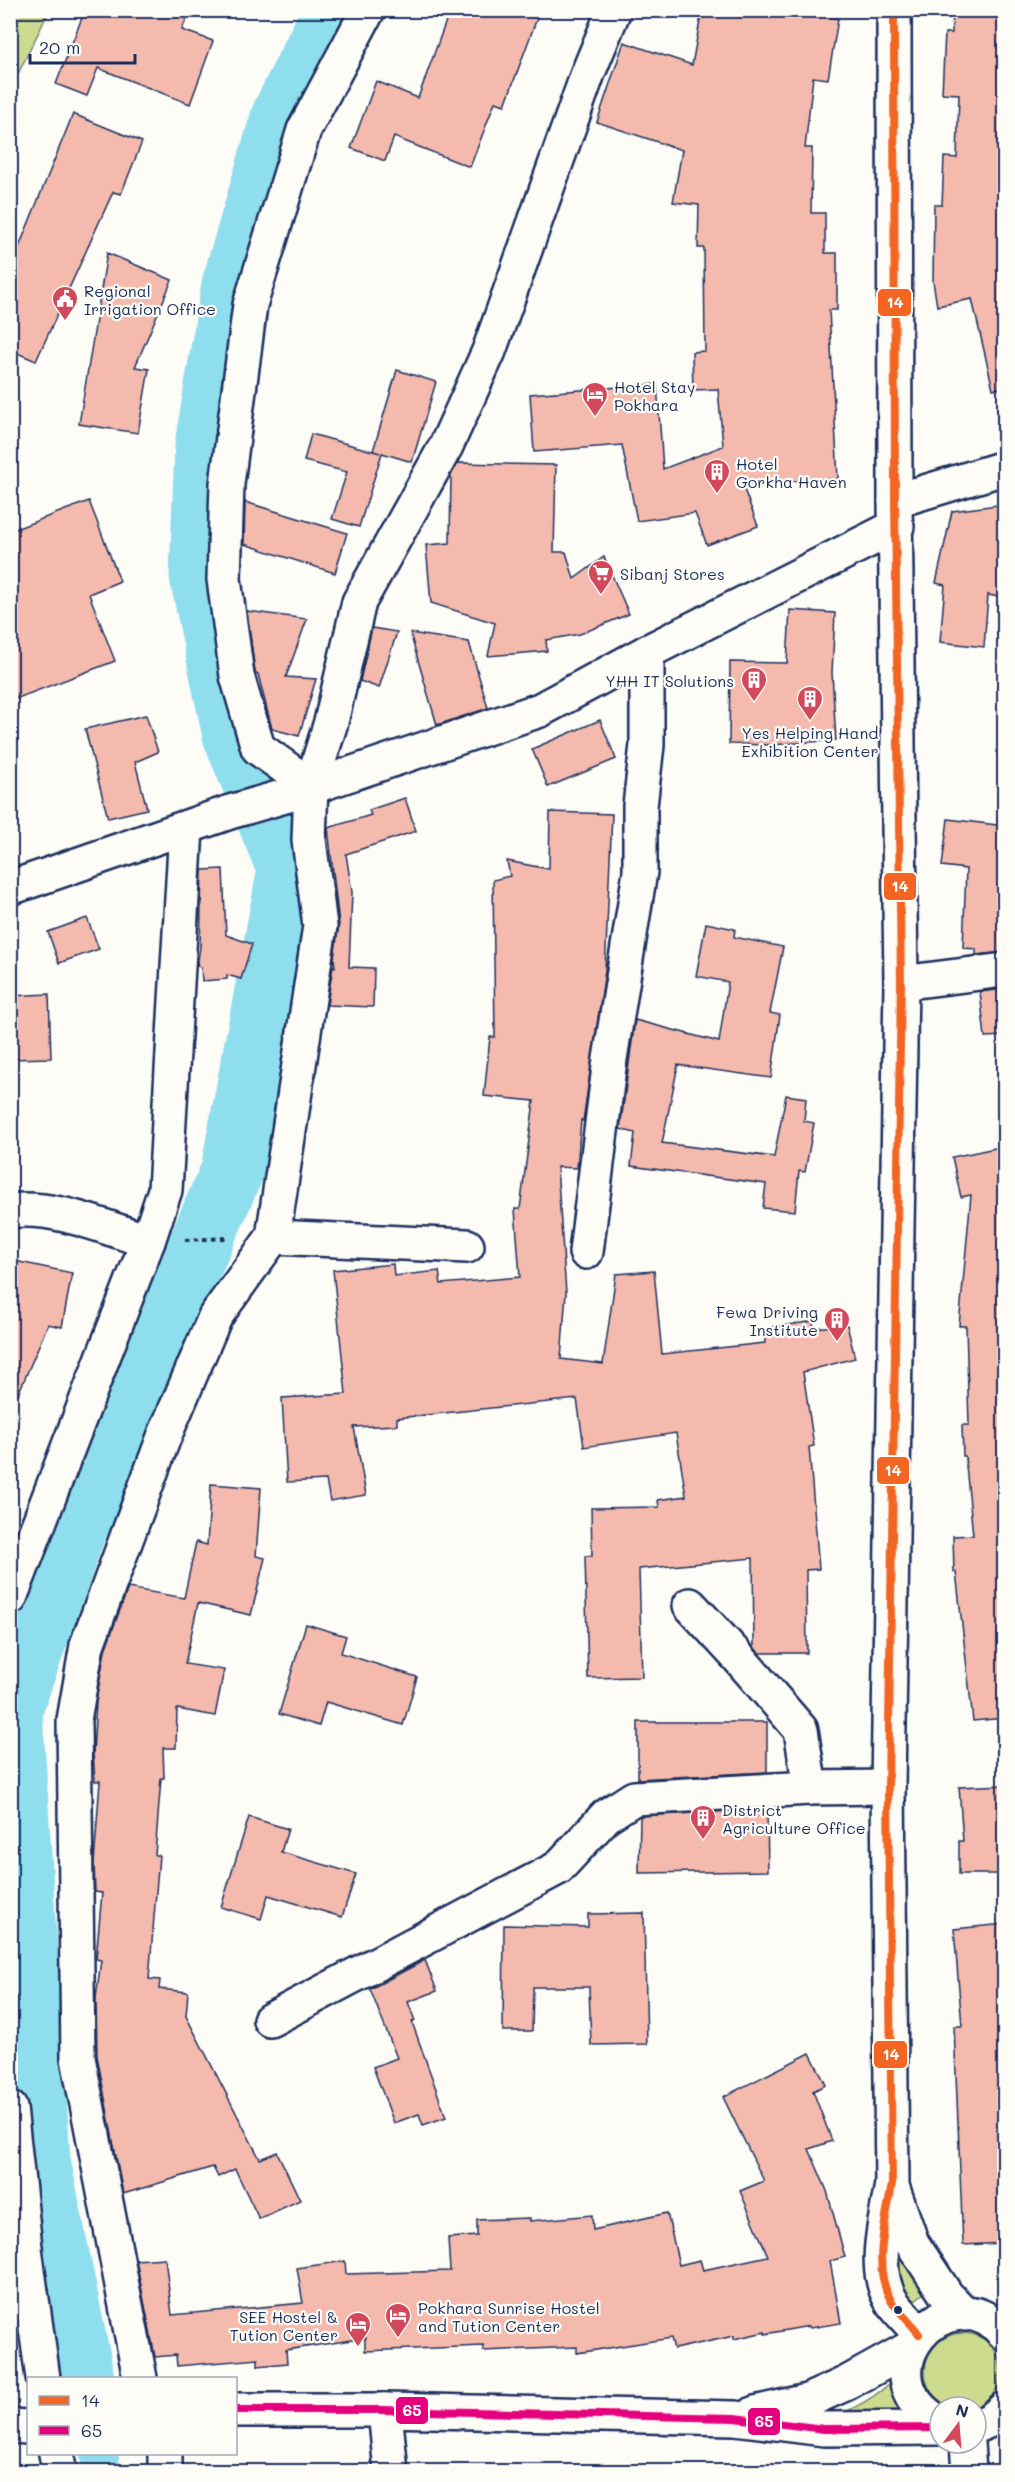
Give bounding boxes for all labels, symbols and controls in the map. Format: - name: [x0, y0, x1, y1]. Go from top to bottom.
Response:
- scale bar: [30, 27, 135, 65]
- text: 20 m: [39, 35, 80, 59]
- place label: Regional Irrigation Office: [84, 280, 216, 319]
- public building icon: Regional Irrigation Office: [50, 284, 80, 322]
- line badge: 14: [877, 288, 912, 317]
- text: 14: [886, 291, 904, 312]
- place label: Hotel Stay Pokhara: [614, 376, 695, 415]
- hotel icon: Hotel Stay Pokhara: [580, 380, 610, 418]
- place label: Hotel Gorkha Haven: [736, 453, 847, 492]
- building icon: Hotel Gorkha Haven: [702, 457, 732, 495]
- supermarket icon: Sibanj Stores: [586, 558, 616, 596]
- place label: Sibanj Stores: [620, 563, 725, 584]
- building icon: YHH IT Solutions: [739, 665, 769, 703]
- place label: YHH IT Solutions: [605, 670, 734, 691]
- building icon: Yes Helping Hand Exhibition Center: [795, 684, 825, 722]
- place label: Yes Helping Hand Exhibition Center: [741, 722, 879, 761]
- line badge: 14: [883, 872, 917, 901]
- text: 14: [891, 875, 909, 896]
- place label: Fewa Driving Institute: [716, 1301, 818, 1340]
- building icon: Fewa Driving Institute: [822, 1305, 852, 1343]
- line badge: 14: [876, 1456, 910, 1485]
- text: 14: [884, 1459, 902, 1480]
- place label: District Agriculture Office: [722, 1799, 866, 1838]
- building icon: District Agriculture Office: [688, 1803, 718, 1841]
- line badge: 14: [873, 2040, 908, 2069]
- text: 14: [882, 2043, 900, 2064]
- place label: Pokhara Sunrise Hostel and Tution Center: [418, 2297, 600, 2336]
- hotel icon: Pokhara Sunrise Hostel and Tution Center: [383, 2301, 413, 2339]
- unlabelled marker: [892, 2304, 904, 2316]
- place label: SEE Hostel & Tution Center: [230, 2306, 338, 2345]
- hotel icon: SEE Hostel & Tution Center: [343, 2310, 373, 2348]
- legend: [27, 2377, 237, 2455]
- text: 14: [81, 2388, 100, 2412]
- north arrow: [928, 2395, 988, 2455]
- line badge: 65: [395, 2396, 429, 2425]
- text: N: [954, 2398, 971, 2422]
- text: 65: [402, 2399, 422, 2420]
- line badge: 65: [747, 2407, 781, 2436]
- text: 65: [754, 2410, 774, 2431]
- text: 65: [81, 2418, 102, 2442]

